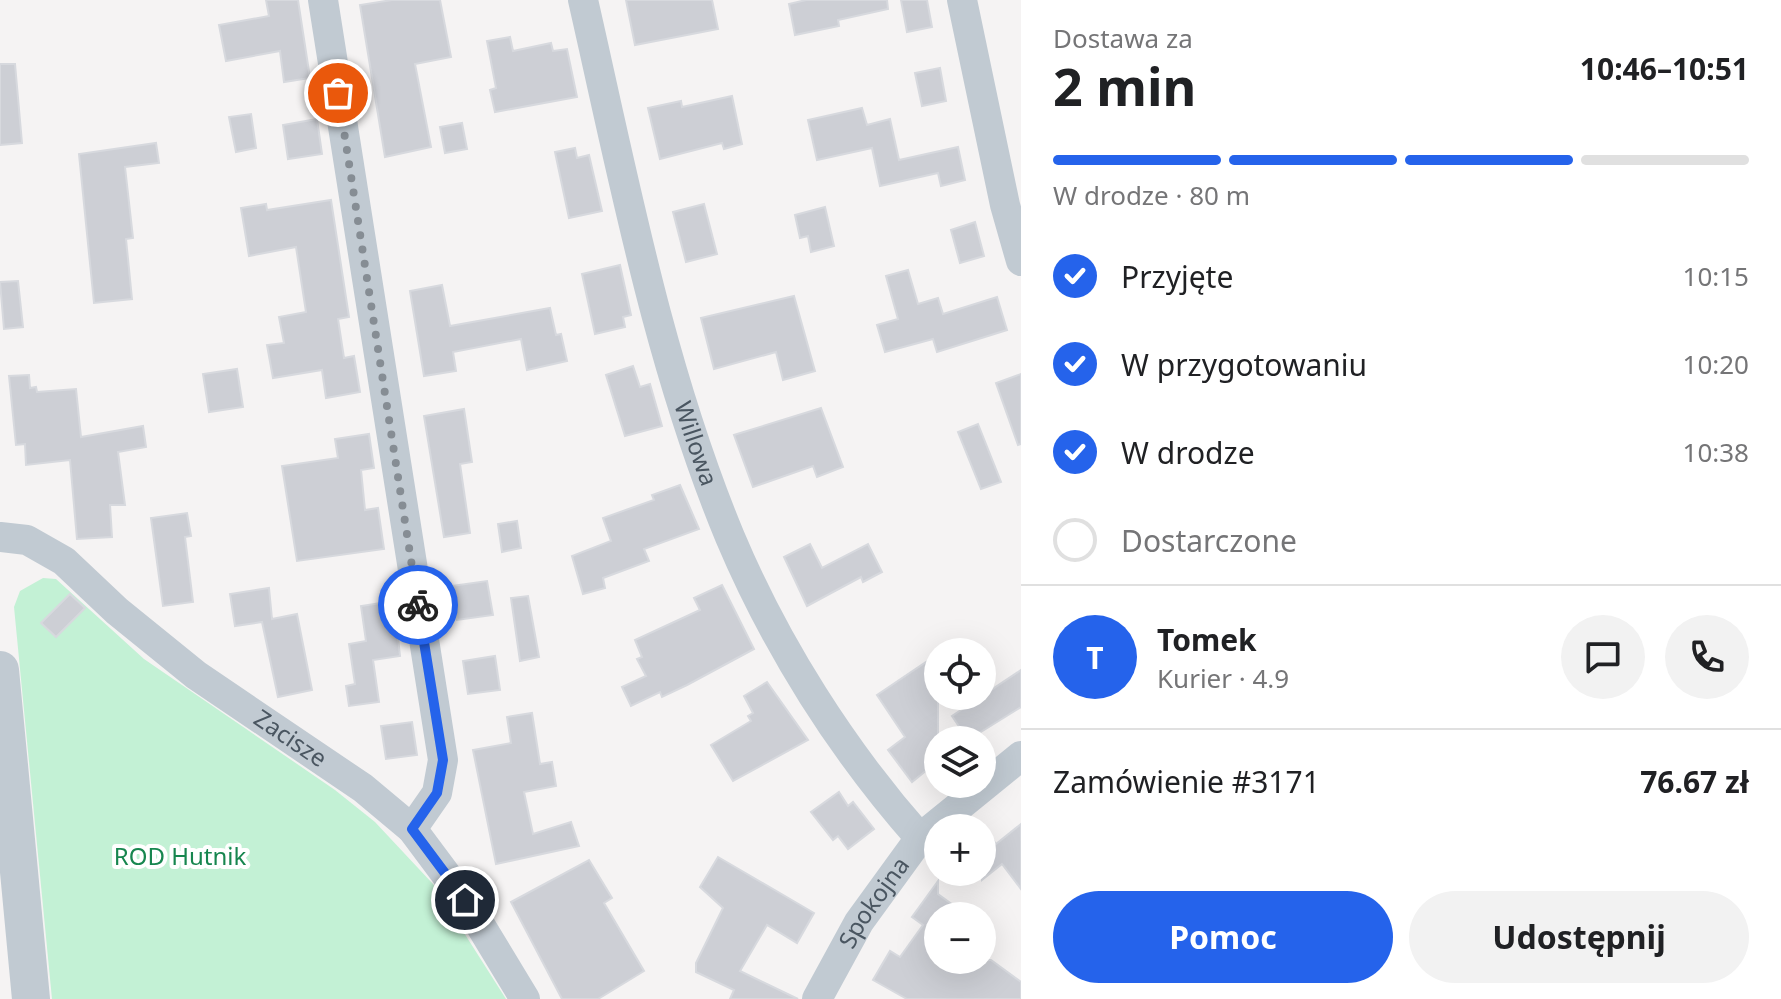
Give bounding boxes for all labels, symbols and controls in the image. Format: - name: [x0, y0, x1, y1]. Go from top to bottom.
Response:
- text: Dostawa za: [1053, 20, 1193, 56]
- text: 10:46–10:51: [1580, 48, 1749, 89]
- text: 2 min: [1053, 50, 1196, 121]
- pin: [304, 59, 372, 127]
- icon: bag: [316, 71, 360, 115]
- text: W drodze · 80 m: [1053, 177, 1250, 213]
- icon: check: [1053, 254, 1097, 298]
- text: Przyjęte: [1121, 256, 1233, 297]
- text: 10:15: [1683, 258, 1749, 294]
- icon: check: [1053, 342, 1097, 386]
- text: W przygotowaniu: [1121, 344, 1367, 385]
- text: 10:20: [1683, 346, 1749, 382]
- street label: Willowa: [667, 397, 727, 490]
- icon: check: [1053, 430, 1097, 474]
- text: W drodze: [1121, 432, 1255, 473]
- text: 10:38: [1683, 434, 1749, 470]
- text: Dostarczone: [1121, 520, 1297, 561]
- courier: [378, 565, 458, 645]
- icon: bike: [396, 583, 440, 627]
- button: chat: [1561, 615, 1645, 699]
- button: phone: [1665, 615, 1749, 699]
- text: Tomek: [1157, 619, 1257, 660]
- text: T: [1086, 637, 1104, 678]
- map controls: [924, 638, 996, 974]
- button: locate: [924, 638, 996, 710]
- text: Kurier · 4.9: [1157, 660, 1289, 696]
- street label: Zacisze: [248, 701, 334, 774]
- button: layers: [924, 726, 996, 798]
- text: Zamówienie #3171: [1053, 761, 1320, 802]
- text: 76.67 zł: [1640, 761, 1749, 802]
- button: +: [924, 814, 996, 886]
- park label: ROD Hutnik: [114, 839, 246, 872]
- street label: Spokojna: [830, 850, 916, 954]
- pin: [431, 866, 499, 934]
- icon: home: [443, 878, 487, 922]
- button: Pomoc: [1053, 891, 1393, 983]
- button: Udostępnij: [1409, 891, 1749, 983]
- button: −: [924, 902, 996, 974]

